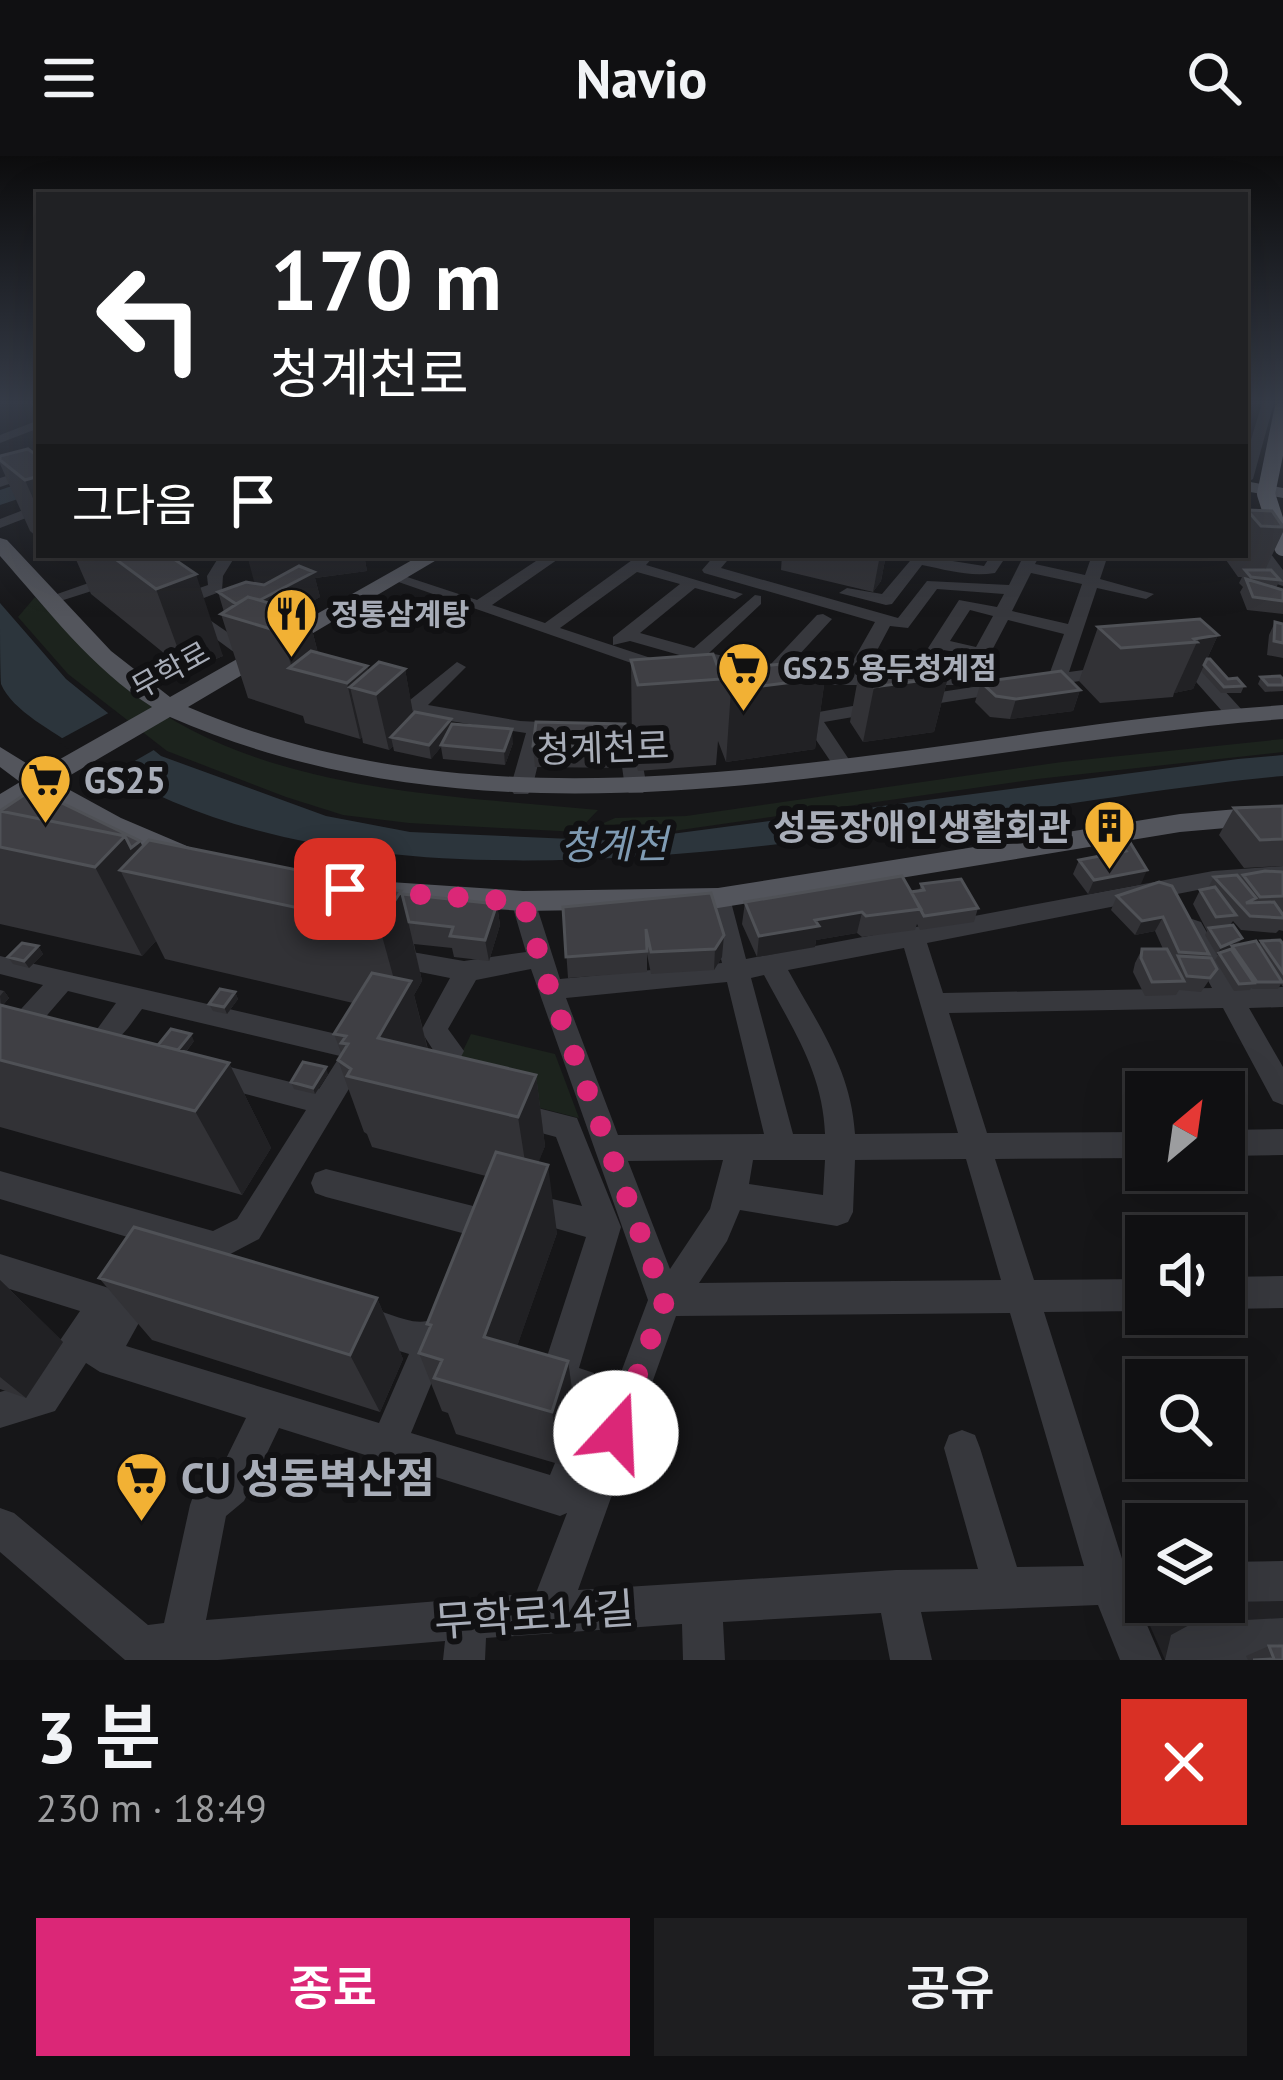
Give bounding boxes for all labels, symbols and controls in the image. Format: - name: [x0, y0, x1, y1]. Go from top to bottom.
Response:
- text: Navio: [576, 43, 707, 113]
- icon: menu: [36, 45, 102, 111]
- icon: search: [1181, 45, 1247, 111]
- text: 170 m: [270, 224, 502, 333]
- icon: left: [72, 240, 228, 396]
- text: 청계천로: [270, 338, 469, 408]
- icon: arrive: [220, 468, 286, 534]
- text: 그다음: [72, 475, 196, 533]
- restaurant icon: 정통삼계탕: [264, 585, 320, 659]
- place label: 정통삼계탕: [331, 594, 469, 633]
- street label: 무학로: [124, 632, 216, 706]
- supermarket icon: GS25 용두청계점: [716, 639, 772, 713]
- place label: GS25 용두청계점: [783, 648, 997, 687]
- street label: 청계천로: [536, 721, 670, 773]
- supermarket icon: GS25: [17, 751, 73, 825]
- place label: GS25: [84, 756, 166, 803]
- building icon: 성동장애인생활회관: [1082, 798, 1138, 872]
- place label: 성동장애인생활회관: [773, 803, 1071, 850]
- water label: 청계천: [560, 817, 672, 870]
- pin: [294, 838, 396, 940]
- icon: arrive: [312, 856, 378, 922]
- north arrow: [1125, 1071, 1245, 1191]
- map controls: [1125, 1071, 1245, 1623]
- button: sound: [1125, 1215, 1245, 1335]
- button: search: [1125, 1359, 1245, 1479]
- position arrow: [553, 1370, 679, 1496]
- supermarket icon: CU 성동벽산점: [114, 1449, 170, 1523]
- place label: CU 성동벽산점: [181, 1450, 435, 1505]
- button: layers: [1125, 1503, 1245, 1623]
- street label: 무학로14길: [432, 1580, 636, 1648]
- text: 3 분: [36, 1690, 161, 1783]
- button: close: [1121, 1699, 1247, 1825]
- text: 230 m · 18:49: [36, 1782, 267, 1833]
- button: 종료: [36, 1918, 630, 2056]
- button: 공유: [654, 1918, 1247, 2056]

